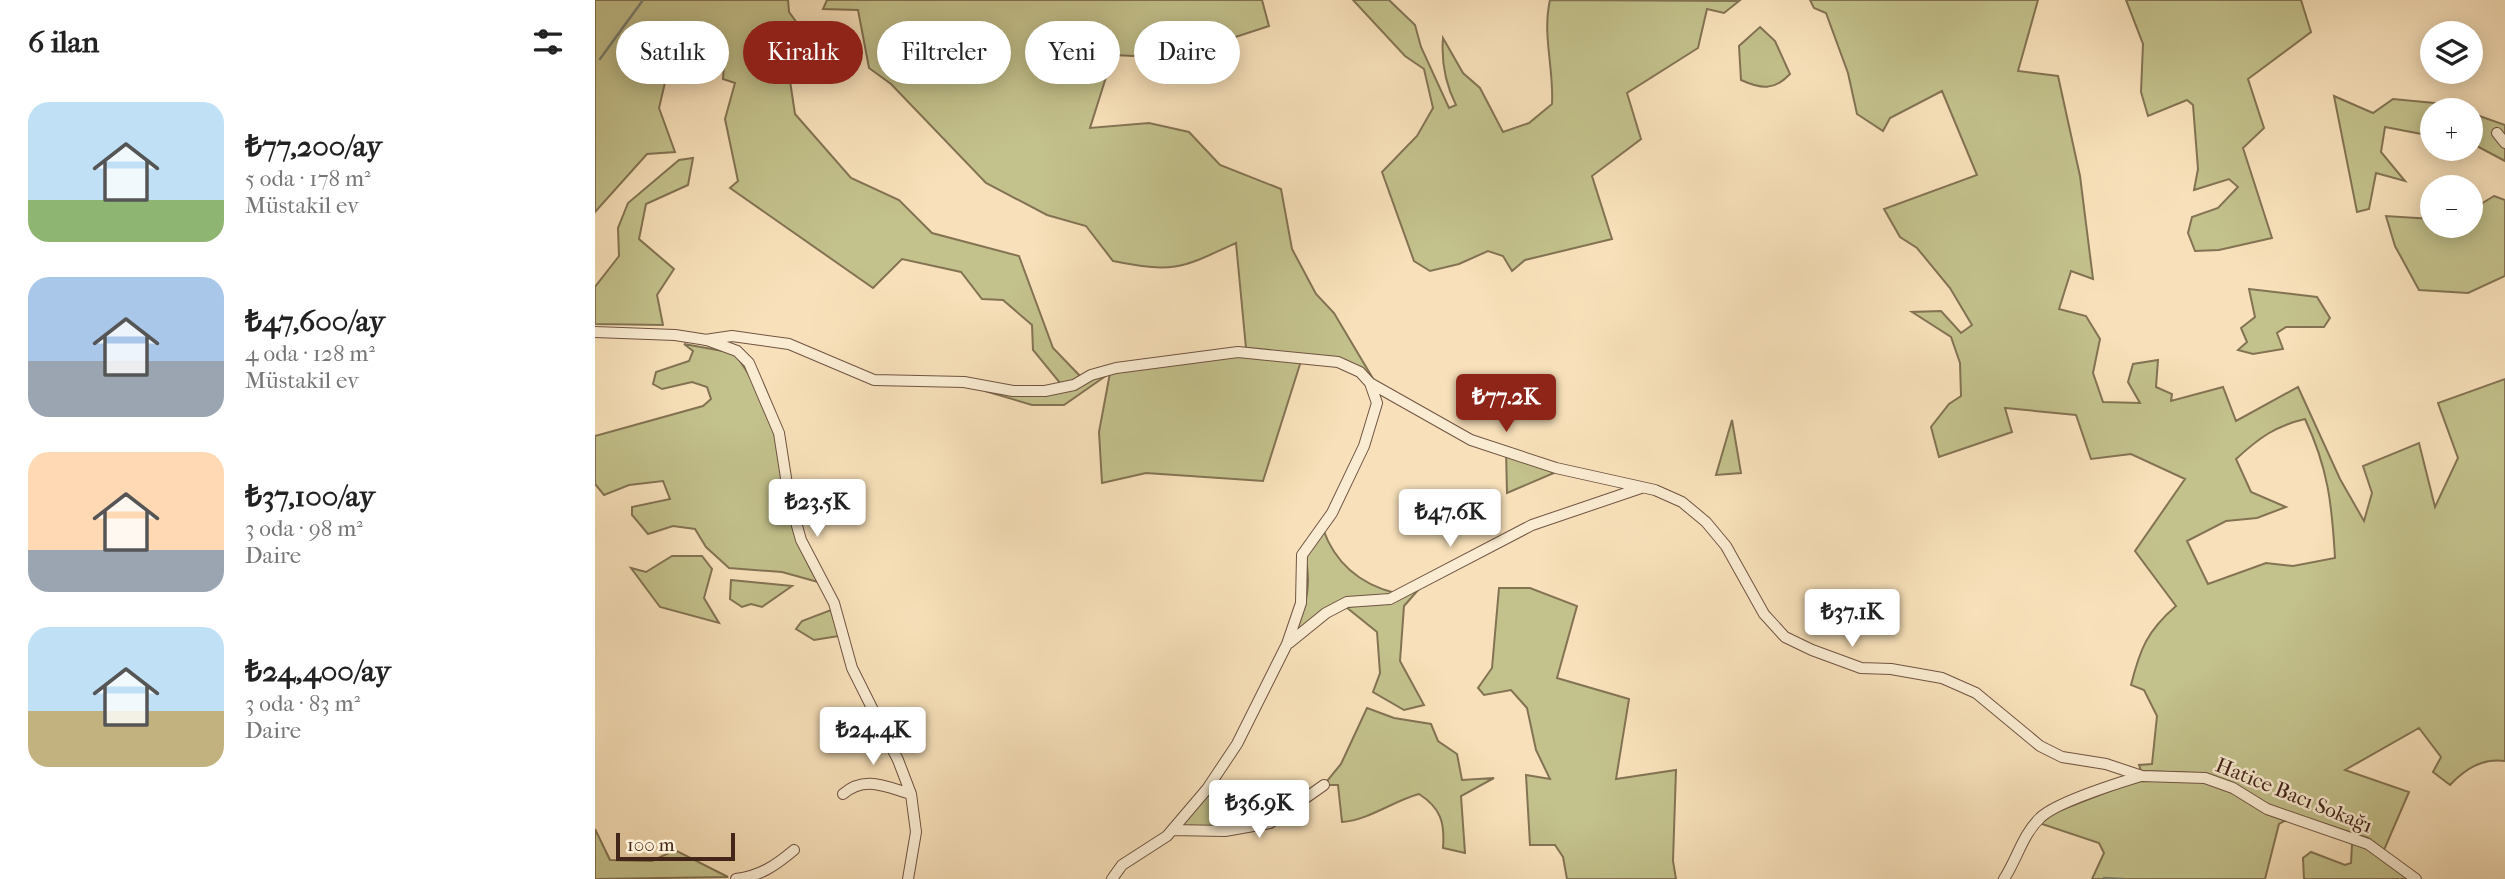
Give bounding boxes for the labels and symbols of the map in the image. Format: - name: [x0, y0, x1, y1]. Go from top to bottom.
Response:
- pin: ₺77.2K: [1449, 374, 1563, 434]
- pin: ₺23.5K: [760, 480, 874, 539]
- pin: ₺47.6K: [1393, 490, 1507, 549]
- pin: ₺37.1K: [1795, 590, 1909, 649]
- pin: ₺24.4K: [816, 708, 930, 767]
- street label: Hatice Bacı Sokağı: [2212, 753, 2376, 837]
- pin: ₺36.9K: [1202, 780, 1316, 840]
- scale bar: [616, 830, 735, 862]

